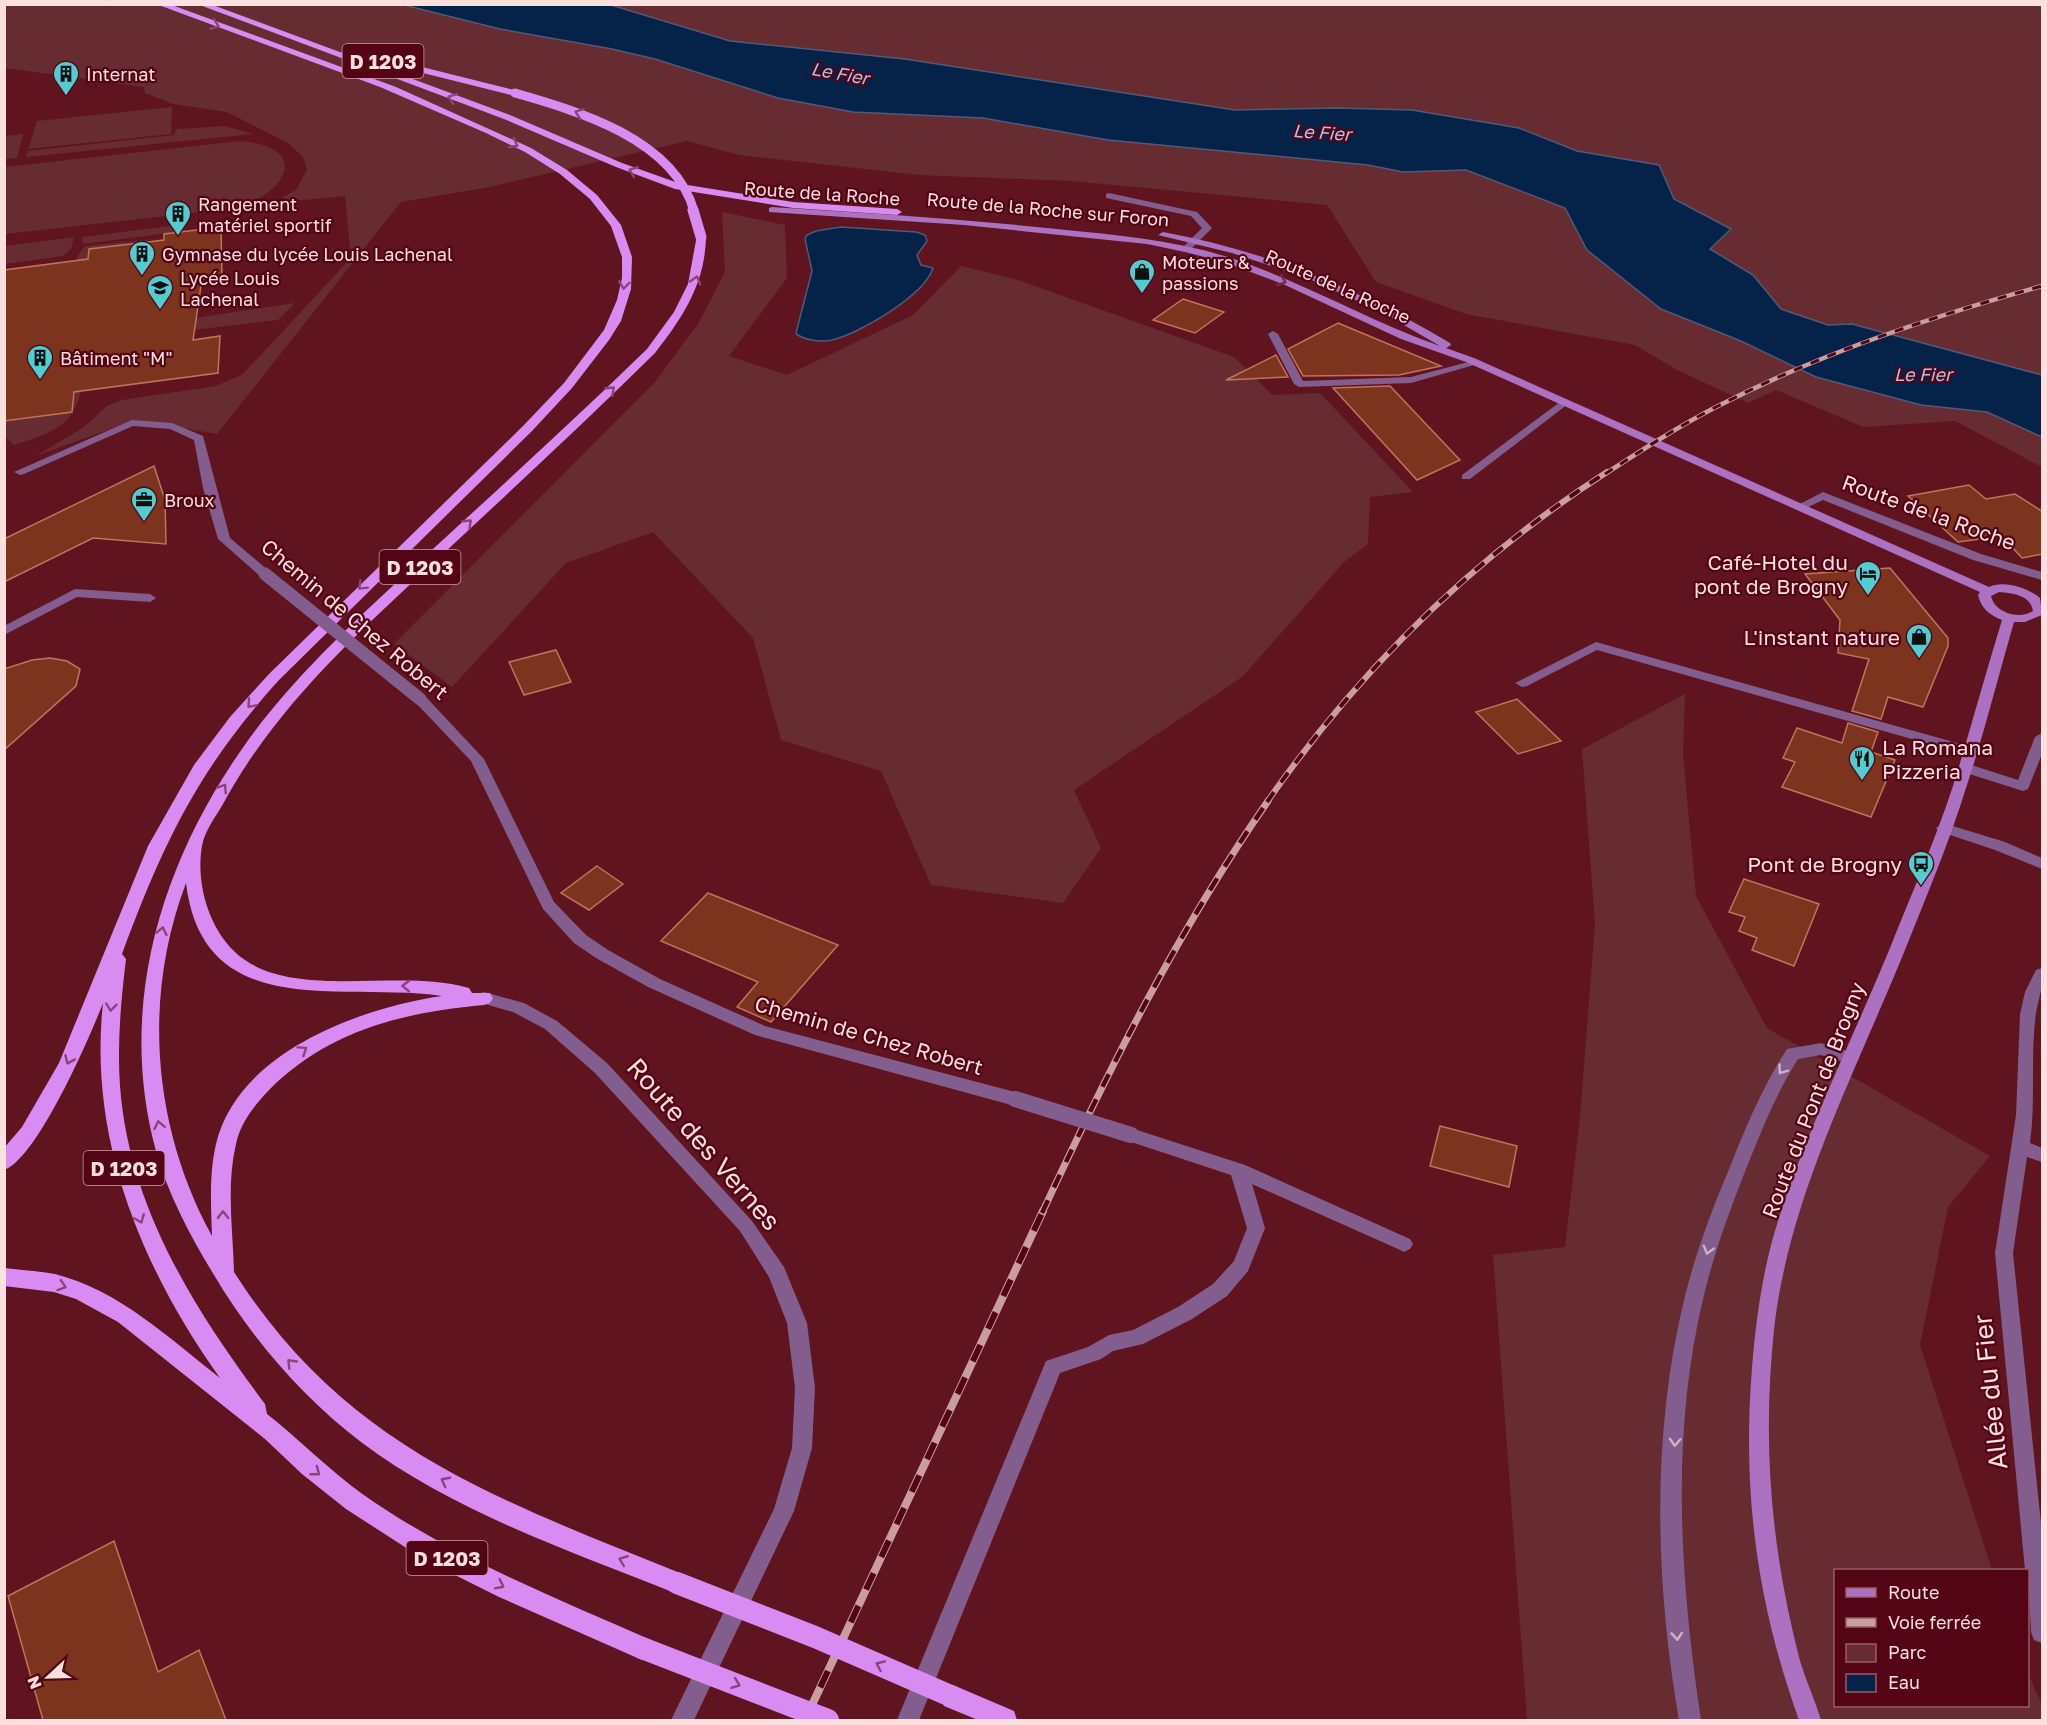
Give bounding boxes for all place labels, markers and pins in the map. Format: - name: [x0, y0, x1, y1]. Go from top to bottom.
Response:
- building icon: Internat: [51, 59, 81, 97]
- place label: Internat: [86, 63, 155, 85]
- place label: Rangement matériel sportif: [198, 193, 332, 236]
- building icon: Rangement matériel sportif: [163, 199, 193, 237]
- building icon: Gymnase du lycée Louis Lachenal: [127, 239, 157, 277]
- place label: Gymnase du lycée Louis Lachenal: [162, 243, 453, 265]
- place label: Moteurs & passions: [1162, 251, 1250, 294]
- shop icon: Moteurs & passions: [1127, 257, 1157, 295]
- place label: Lycée Louis Lachenal: [180, 267, 280, 310]
- school or university icon: Lycée Louis Lachenal: [145, 273, 175, 311]
- building icon: Bâtiment "M": [25, 343, 55, 381]
- place label: Bâtiment "M": [60, 347, 173, 369]
- office icon: Broux: [129, 485, 159, 523]
- place label: Broux: [164, 489, 215, 511]
- place label: Café-Hotel du pont de Brogny: [1694, 549, 1848, 599]
- hotel icon: Café-Hotel du pont de Brogny: [1853, 559, 1883, 597]
- shop icon: L'instant nature: [1904, 622, 1934, 660]
- place label: L'instant nature: [1743, 624, 1900, 650]
- place label: La Romana Pizzeria: [1882, 734, 1993, 784]
- restaurant icon: La Romana Pizzeria: [1847, 744, 1877, 782]
- bus stop icon: Pont de Brogny: [1906, 849, 1936, 887]
- place label: Pont de Brogny: [1747, 851, 1902, 877]

